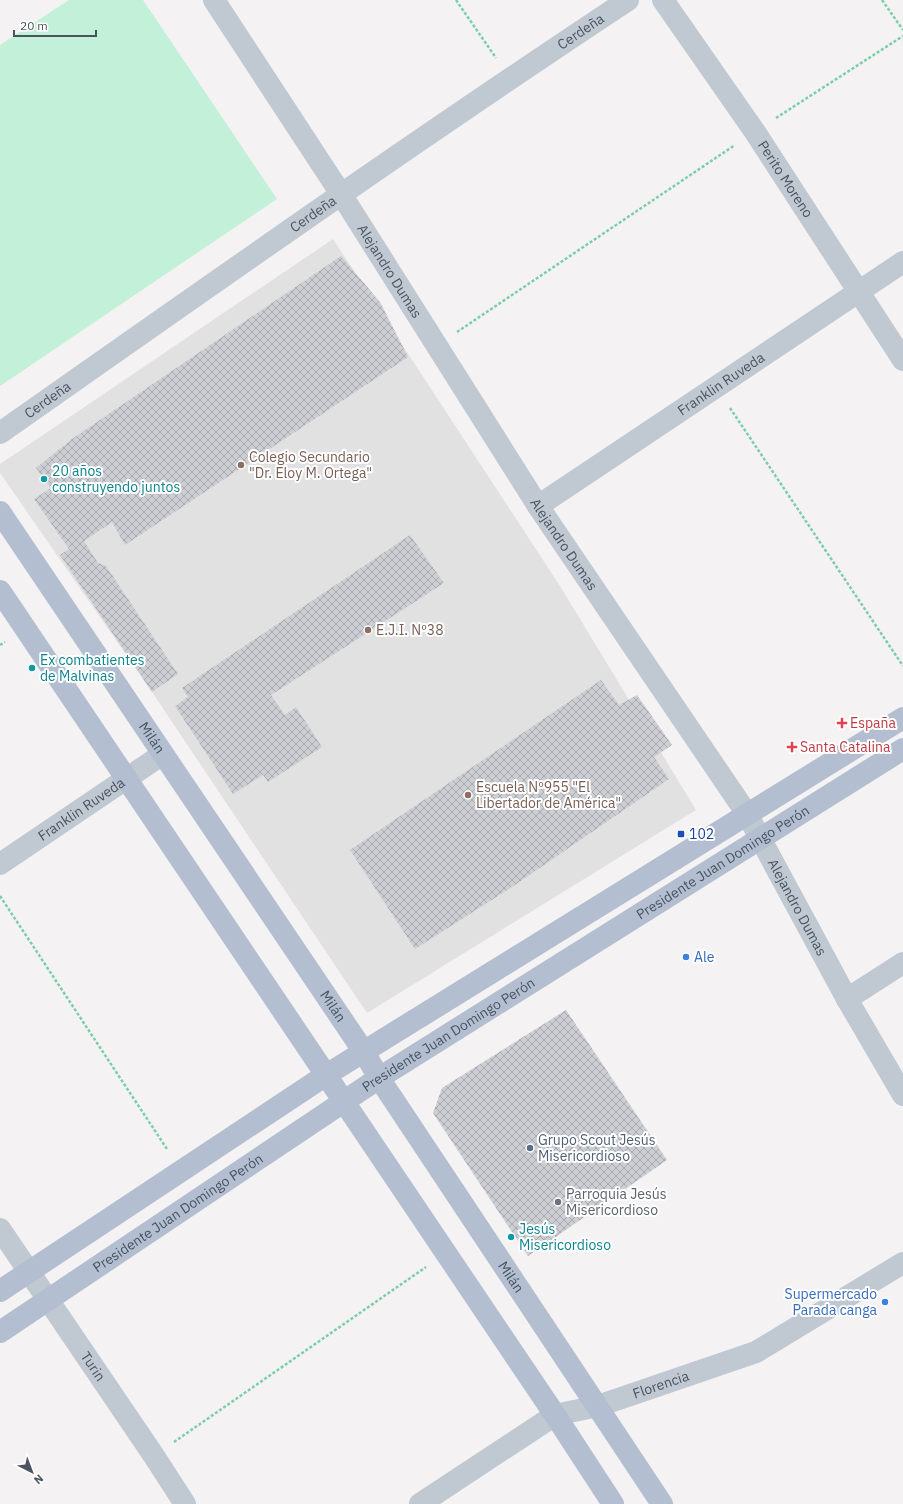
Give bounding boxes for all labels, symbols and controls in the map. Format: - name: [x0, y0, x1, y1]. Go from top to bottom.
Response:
- street label: Cerdeña: [554, 9, 608, 54]
- scale bar: [14, 12, 96, 38]
- text: 20 m: [20, 18, 48, 33]
- street label: Perito Moreno: [754, 137, 817, 221]
- street label: Cerdeña: [286, 191, 340, 236]
- street label: Alejandro Dumas: [353, 221, 426, 322]
- street label: Franklin Ruveda: [674, 348, 768, 419]
- street label: Cerdeña: [21, 377, 75, 422]
- place label: Colegio Secundario "Dr. Eloy M. Ortega": [249, 448, 372, 482]
- marker: Colegio Secundario "Dr. Eloy M. Ortega": [236, 460, 246, 470]
- place label: 20 años construyendo juntos: [52, 462, 180, 496]
- marker: 20 años construyendo juntos: [39, 474, 49, 484]
- street label: Alejandro Dumas: [526, 495, 602, 594]
- place label: E.J.I. Nº38: [376, 621, 444, 639]
- marker: E.J.I. Nº38: [363, 625, 373, 635]
- place label: Ex combatientes de Malvinas: [40, 651, 145, 685]
- marker: Ex combatientes de Malvinas: [27, 663, 37, 673]
- place label: España: [850, 714, 897, 732]
- street label: Milán: [135, 718, 169, 757]
- marker: España: [837, 718, 847, 728]
- place label: Santa Catalina: [800, 738, 891, 756]
- marker: Santa Catalina: [787, 742, 797, 752]
- street label: Franklin Ruveda: [34, 773, 129, 845]
- place label: Escuela Nº955 "El Libertador de América": [476, 778, 621, 812]
- marker: Escuela Nº955 "El Libertador de América": [463, 790, 473, 800]
- street label: Presidente Juan Domingo Perón: [633, 801, 813, 923]
- place label: 102: [689, 825, 714, 843]
- marker: 102: [676, 829, 686, 839]
- street label: Alejandro Dumas: [764, 856, 831, 959]
- place label: Ale: [694, 948, 715, 966]
- marker: Ale: [681, 952, 691, 962]
- street label: Presidente Juan Domingo Perón: [358, 973, 538, 1096]
- street label: Milán: [316, 987, 350, 1025]
- place label: Grupo Scout Jesús Misericordioso: [538, 1131, 656, 1165]
- marker: Grupo Scout Jesús Misericordioso: [525, 1143, 535, 1153]
- street label: Presidente Juan Domingo Perón: [89, 1149, 266, 1276]
- place label: Parroquia Jesús Misericordioso: [566, 1185, 667, 1219]
- marker: Parroquia Jesús Misericordioso: [553, 1197, 563, 1207]
- place label: Jesús Misericordioso: [519, 1220, 611, 1254]
- marker: Jesús Misericordioso: [506, 1232, 516, 1242]
- street label: Milán: [494, 1258, 528, 1296]
- place label: Supermercado Parada canga: [785, 1285, 878, 1319]
- marker: Supermercado Parada canga: [880, 1297, 890, 1307]
- street label: Turin: [77, 1348, 110, 1385]
- street label: Florencia: [630, 1366, 692, 1402]
- north arrow: [12, 1452, 52, 1492]
- text: N: [31, 1472, 46, 1487]

